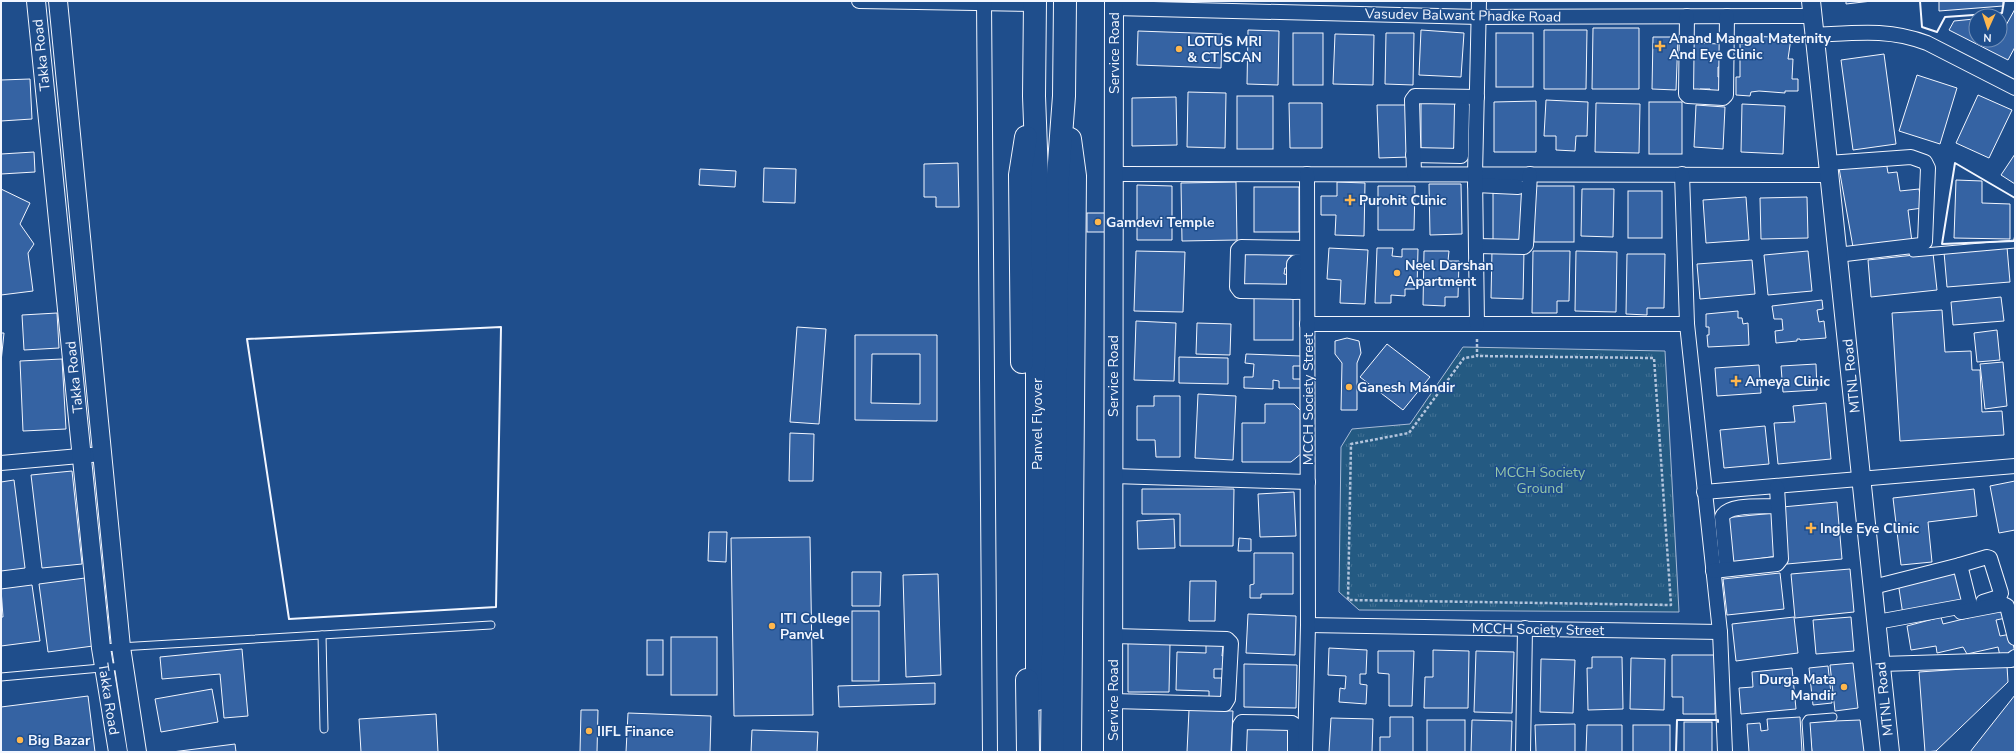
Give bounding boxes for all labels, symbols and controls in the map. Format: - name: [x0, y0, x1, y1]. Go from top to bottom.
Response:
- street label: Vasudev Balwant Phadke Road: [1364, 4, 1561, 27]
- north arrow: [1968, 8, 2008, 48]
- street label: Service Road: [1105, 12, 1124, 94]
- street label: Takka Road: [28, 18, 55, 92]
- place label: Anand Mangal Maternity And Eye Clinic: [1669, 29, 1831, 64]
- text: N: [1983, 30, 1992, 45]
- place label: LOTUS MRI & CT SCAN: [1187, 32, 1262, 67]
- marker: Anand Mangal Maternity And Eye Clinic: [1654, 40, 1666, 52]
- marker: LOTUS MRI & CT SCAN: [1174, 44, 1184, 54]
- place label: Purohit Clinic: [1359, 191, 1447, 210]
- marker: Purohit Clinic: [1344, 194, 1356, 206]
- place label: Gamdevi Temple: [1106, 213, 1215, 232]
- marker: Gamdevi Temple: [1093, 217, 1103, 227]
- place label: Neel Darshan Apartment: [1405, 256, 1494, 291]
- marker: Neel Darshan Apartment: [1392, 268, 1402, 278]
- street label: MCCH Society Street: [1299, 333, 1318, 465]
- street label: Service Road: [1104, 335, 1123, 417]
- street label: MTNL Road: [1838, 338, 1865, 414]
- street label: Takka Road: [61, 340, 88, 414]
- place label: Ameya Clinic: [1745, 372, 1830, 391]
- marker: Ameya Clinic: [1730, 375, 1742, 387]
- street label: Panvel Flyover: [1028, 378, 1047, 470]
- place label: Ganesh Mandir: [1357, 378, 1456, 397]
- marker: Ganesh Mandir: [1344, 382, 1354, 392]
- park label: MCCH Society Ground: [1495, 463, 1586, 498]
- place label: Ingle Eye Clinic: [1820, 519, 1919, 538]
- marker: Ingle Eye Clinic: [1805, 522, 1817, 534]
- place label: ITI College Panvel: [780, 609, 850, 644]
- street label: MCCH Society Street: [1472, 619, 1604, 640]
- marker: ITI College Panvel: [767, 621, 777, 631]
- street label: Service Road: [1104, 659, 1123, 741]
- street label: MTNL Road: [1871, 661, 1898, 737]
- street label: Takka Road: [93, 662, 124, 736]
- place label: Durga Mata Mandir: [1759, 670, 1837, 705]
- marker: Durga Mata Mandir: [1839, 682, 1849, 692]
- place label: IIFL Finance: [597, 722, 674, 741]
- marker: IIFL Finance: [584, 726, 594, 736]
- place label: Big Bazar: [28, 731, 91, 750]
- marker: Big Bazar: [15, 735, 25, 745]

